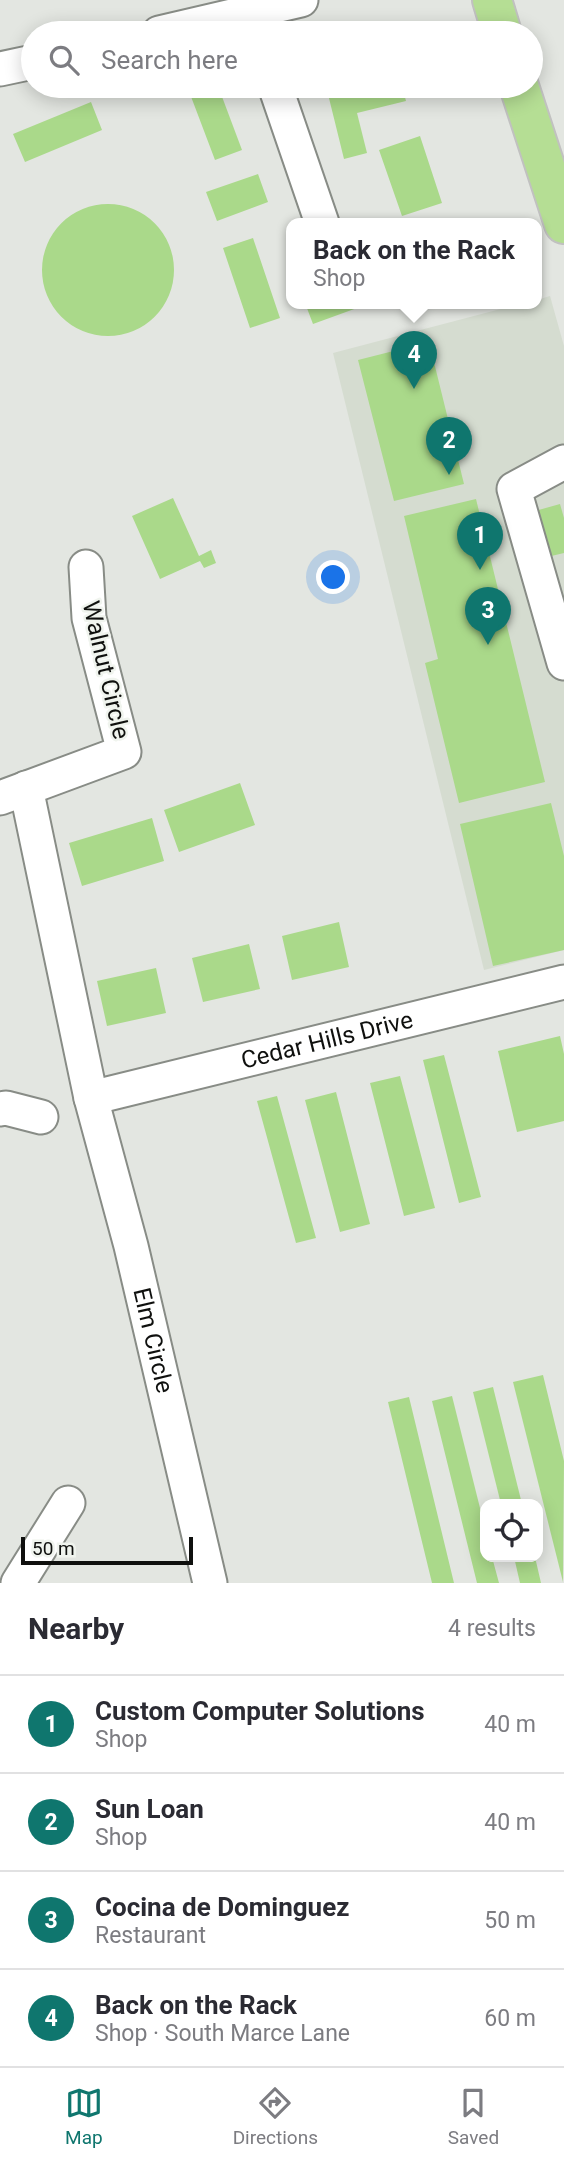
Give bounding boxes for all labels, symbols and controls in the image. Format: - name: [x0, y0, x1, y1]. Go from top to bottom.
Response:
- search box: [21, 21, 543, 98]
- icon: search: [45, 41, 83, 79]
- text: Search here: [101, 45, 238, 75]
- popup: [286, 218, 542, 309]
- text: Back on the Rack: [313, 235, 515, 265]
- text: Shop: [313, 265, 365, 292]
- pin: 4: [391, 331, 437, 389]
- pin: 2: [426, 417, 472, 475]
- pin: 1: [457, 512, 503, 570]
- your location: [316, 560, 350, 594]
- pin: 3: [465, 587, 511, 645]
- street label: Walnut Circle: [77, 598, 135, 742]
- street label: Cedar Hills Drive: [238, 1006, 416, 1075]
- street label: Elm Circle: [127, 1285, 179, 1396]
- map controls: [480, 1499, 543, 1562]
- button: locate: [480, 1499, 543, 1562]
- scale bar: [21, 1534, 192, 1566]
- text: 50 m: [32, 1537, 75, 1560]
- text: Nearby: [28, 1611, 124, 1646]
- text: 4 results: [448, 1615, 536, 1642]
- text: Custom Computer Solutions: [95, 1696, 425, 1726]
- text: 1: [44, 1711, 58, 1738]
- text: 40 m: [484, 1711, 536, 1738]
- text: Shop: [95, 1726, 147, 1753]
- text: Sun Loan: [95, 1794, 204, 1824]
- text: 2: [44, 1809, 58, 1836]
- text: 40 m: [484, 1809, 536, 1836]
- text: Shop: [95, 1824, 147, 1851]
- text: Cocina de Dominguez: [95, 1892, 349, 1922]
- text: 3: [44, 1907, 58, 1934]
- text: 50 m: [484, 1907, 536, 1934]
- text: Restaurant: [95, 1922, 206, 1949]
- text: Back on the Rack: [95, 1990, 297, 2020]
- text: 4: [44, 2005, 58, 2032]
- text: 60 m: [484, 2005, 536, 2032]
- text: Shop · South Marce Lane: [95, 2020, 350, 2047]
- tab: Map: [65, 2084, 103, 2149]
- tab: Directions: [233, 2084, 318, 2149]
- tab: Saved: [448, 2084, 499, 2149]

